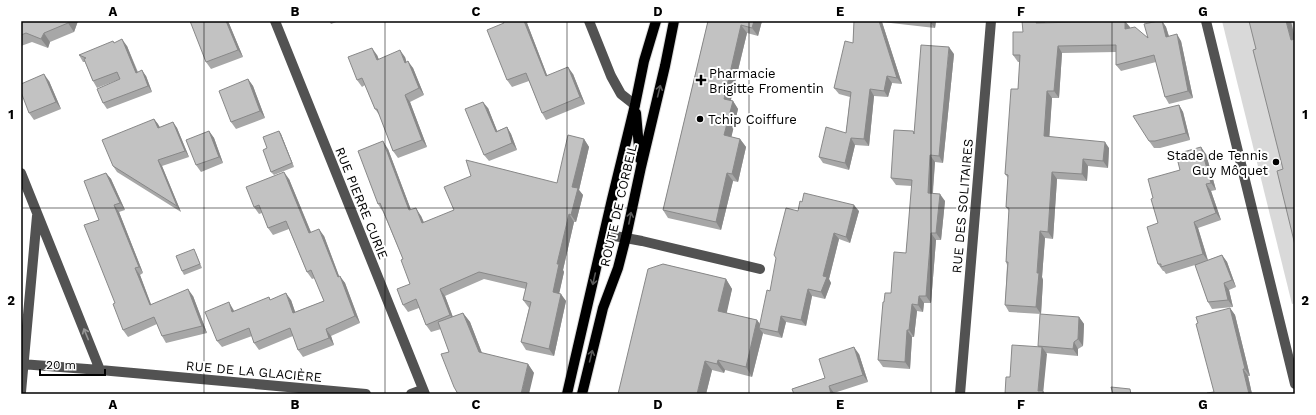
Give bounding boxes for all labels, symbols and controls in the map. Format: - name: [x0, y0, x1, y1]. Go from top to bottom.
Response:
- text: A: [109, 4, 118, 19]
- text: B: [291, 4, 300, 19]
- text: C: [472, 4, 481, 19]
- text: D: [653, 4, 663, 19]
- text: E: [836, 4, 844, 19]
- text: F: [1017, 4, 1025, 19]
- text: G: [1198, 4, 1208, 19]
- place label: Pharmacie Brigitte Fromentin: [709, 66, 824, 96]
- marker: Pharmacie Brigitte Fromentin: [696, 75, 706, 85]
- one-way arrow: [656, 85, 664, 98]
- text: 1: [8, 107, 14, 122]
- text: 1: [1302, 107, 1308, 122]
- place label: Tchip Coiffure: [708, 112, 797, 127]
- marker: Tchip Coiffure: [695, 114, 705, 124]
- street label: RUE DES SOLITAIRES: [949, 138, 976, 274]
- street label: ROUTE DE CORBEIL: [597, 142, 640, 268]
- street label: RUE PIERRE CURIE: [332, 145, 391, 261]
- place label: Stade de Tennis Guy Môquet: [1167, 148, 1269, 178]
- marker: Stade de Tennis Guy Môquet: [1271, 157, 1281, 167]
- one-way arrow: [626, 212, 634, 225]
- one-way arrow: [589, 272, 597, 285]
- text: 2: [7, 293, 15, 308]
- text: 2: [1301, 293, 1309, 308]
- one-way arrow: [81, 328, 89, 340]
- one-way arrow: [588, 350, 595, 363]
- scale bar: [40, 351, 105, 377]
- street label: RUE DE LA GLACIÈRE: [185, 357, 323, 385]
- text: 20 m: [46, 358, 76, 372]
- text: A: [109, 397, 118, 412]
- text: B: [291, 397, 300, 412]
- text: C: [472, 397, 481, 412]
- text: D: [653, 397, 663, 412]
- text: E: [836, 397, 844, 412]
- text: F: [1017, 397, 1025, 412]
- text: G: [1198, 397, 1208, 412]

